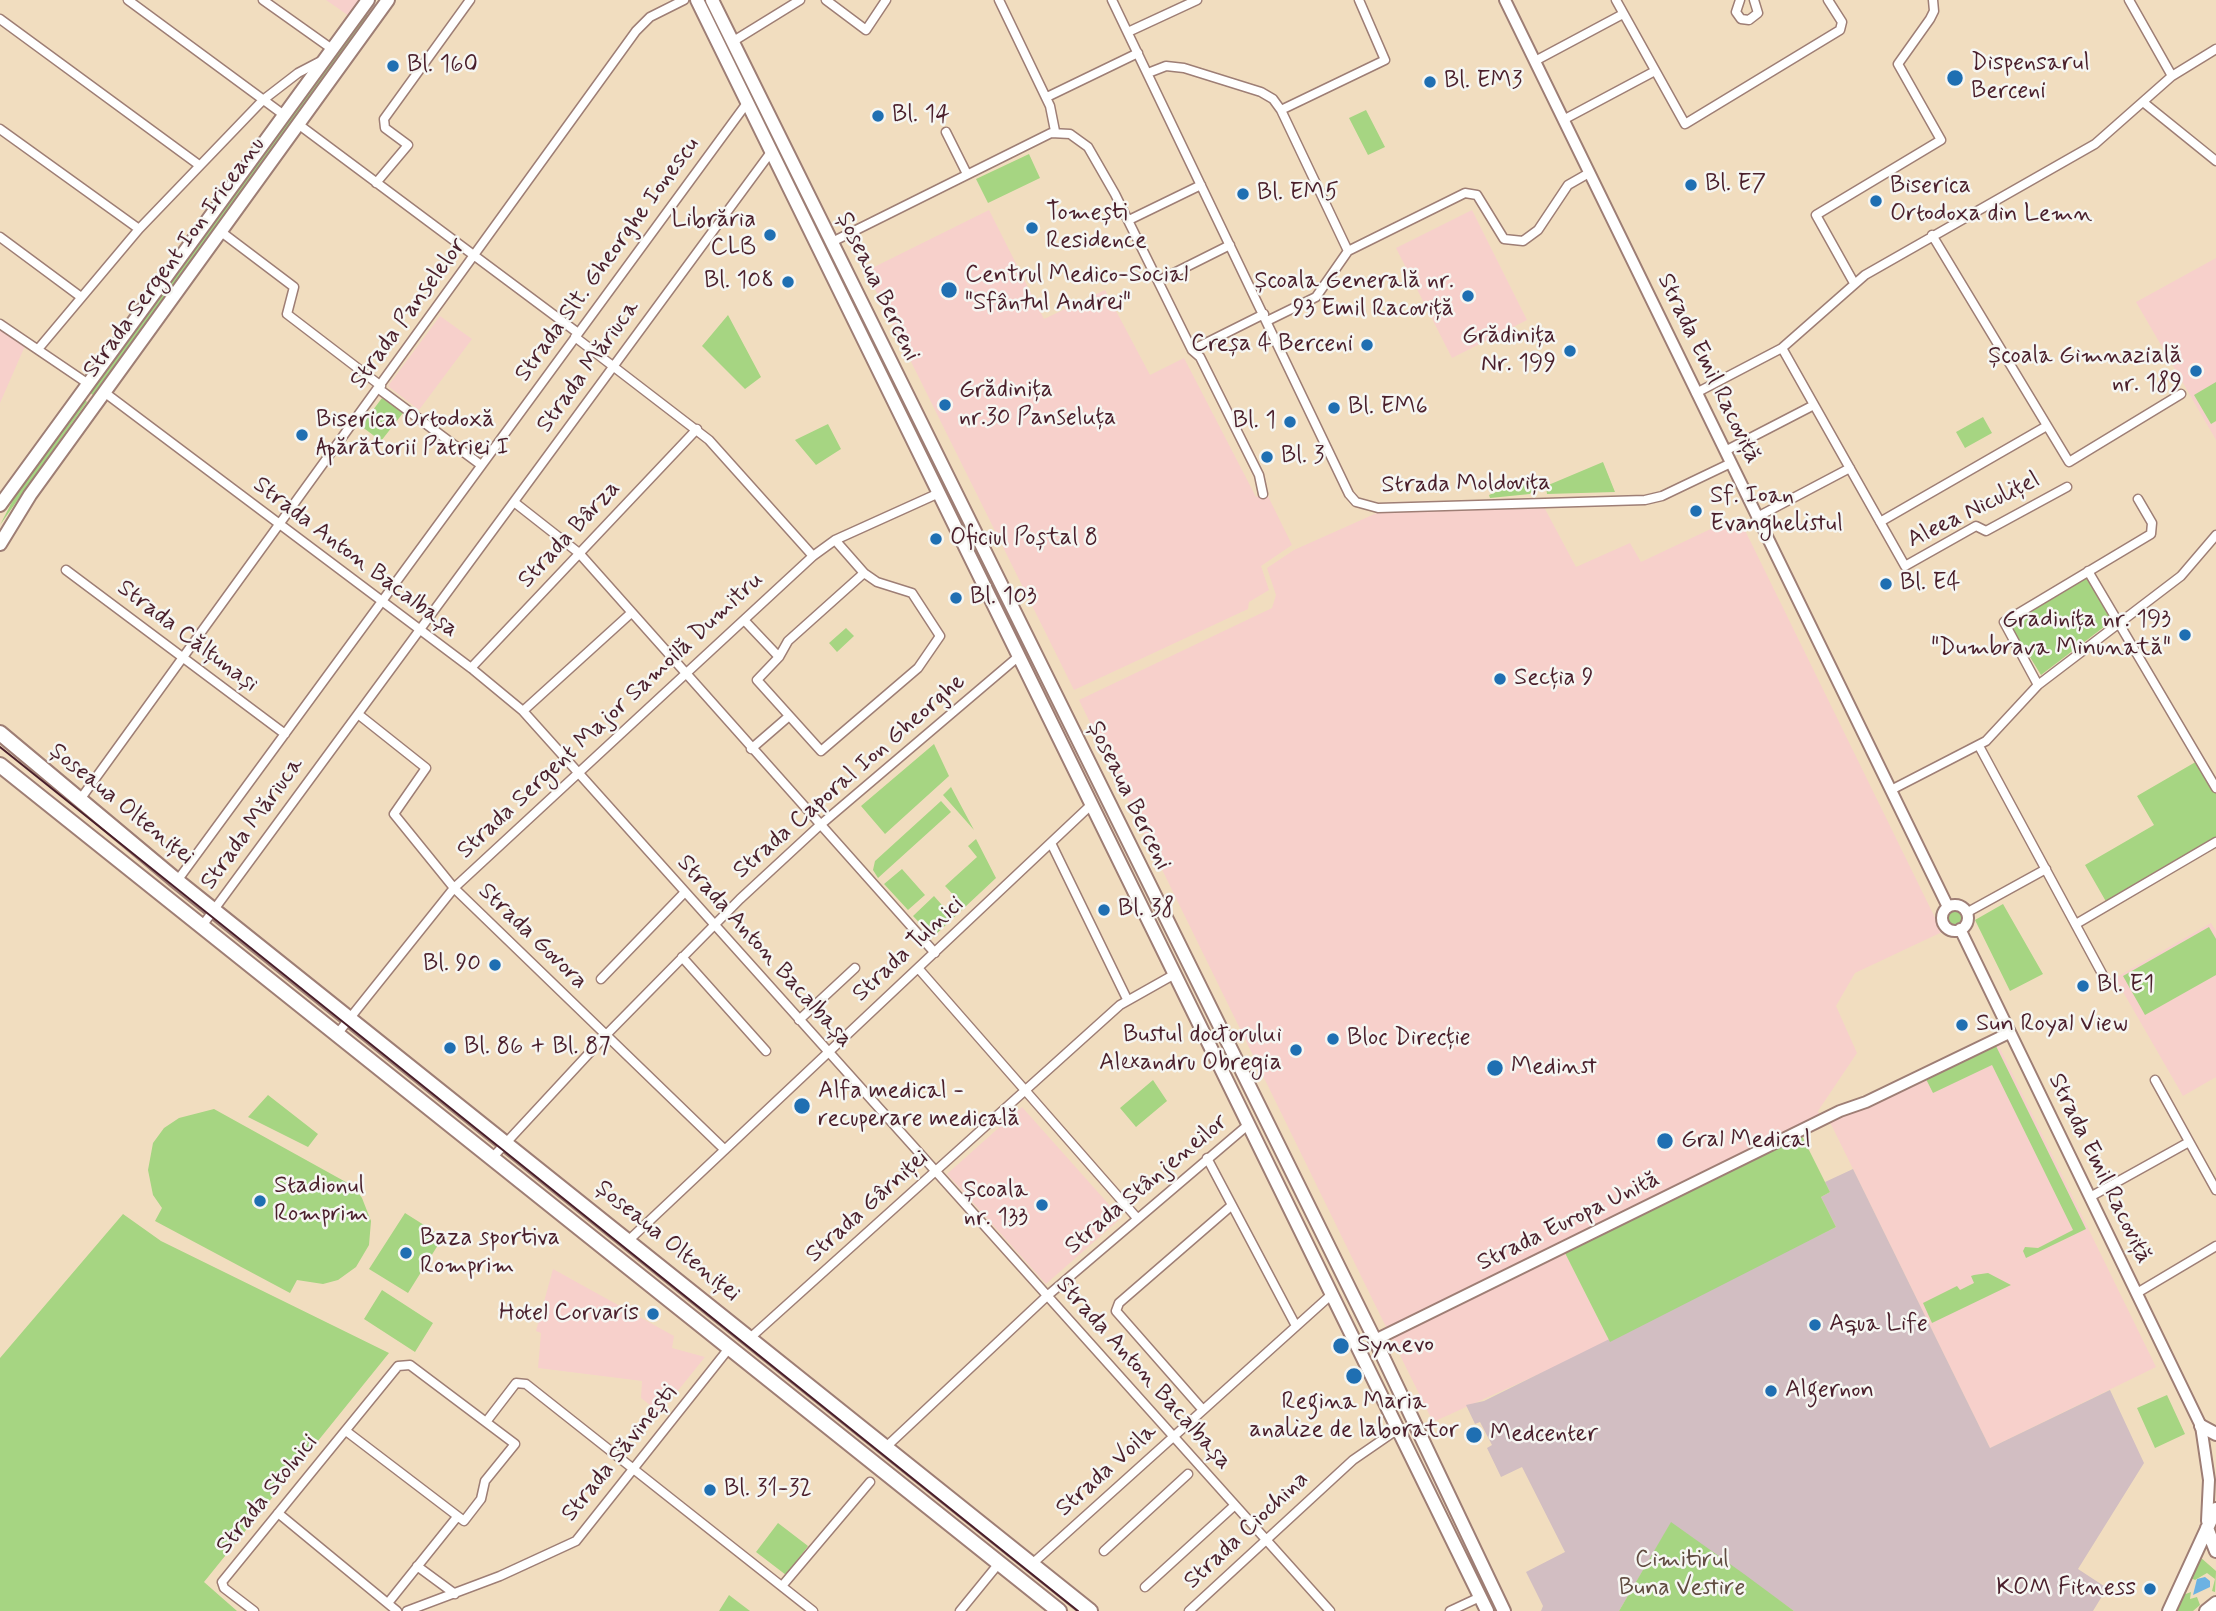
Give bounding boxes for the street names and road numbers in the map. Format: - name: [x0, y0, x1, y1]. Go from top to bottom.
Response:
- street label: Strada Sergent Ion Iriceanu: [78, 132, 272, 384]
- street label: Strada Slt. Gheorghe Ionescu: [509, 132, 707, 388]
- street label: Șoseaua Berceni: [829, 208, 925, 366]
- street label: Strada Panselelor: [345, 233, 473, 395]
- street label: Strada Emil Racoviță: [1649, 269, 1767, 469]
- street label: Strada Măriuca: [531, 295, 647, 439]
- street label: Aleea Niculițel: [1903, 467, 2045, 555]
- street label: Strada Moldovița: [1381, 469, 1551, 501]
- street label: Strada Anton Bacalbașa: [247, 471, 463, 645]
- street label: Strada Bârza: [513, 475, 627, 595]
- street label: Strada Sergent Major Samoilă Dumitru: [452, 566, 770, 866]
- street label: Strada Călțunași: [111, 574, 263, 700]
- street label: Strada Caporal Ion Gheorghe: [728, 668, 972, 886]
- street label: Șoseaua Berceni: [1080, 717, 1176, 875]
- street label: Șoseaua Olteniței: [43, 738, 199, 872]
- street label: Strada Măriuca: [195, 752, 311, 896]
- street label: Strada Anton Bacalbașa: [670, 850, 858, 1054]
- street label: Strada Govora: [471, 878, 593, 996]
- street label: Strada Tulnici: [847, 891, 971, 1009]
- street label: Strada Emil Racoviță: [2040, 1069, 2158, 1269]
- street label: Strada Stânjeneilor: [1060, 1109, 1234, 1261]
- street label: Strada Gârniței: [801, 1144, 935, 1270]
- street label: Strada Europa Unită: [1473, 1165, 1665, 1279]
- street label: Șoseaua Olteniței: [589, 1175, 745, 1309]
- street label: Strada Anton Bacalbașa: [1049, 1272, 1237, 1476]
- street label: Strada Săvinești: [556, 1380, 684, 1528]
- street label: Strada Voila: [1051, 1418, 1163, 1524]
- street label: Strada Stolnici: [211, 1429, 325, 1561]
- street label: Strada Ciochina: [1179, 1466, 1315, 1596]

